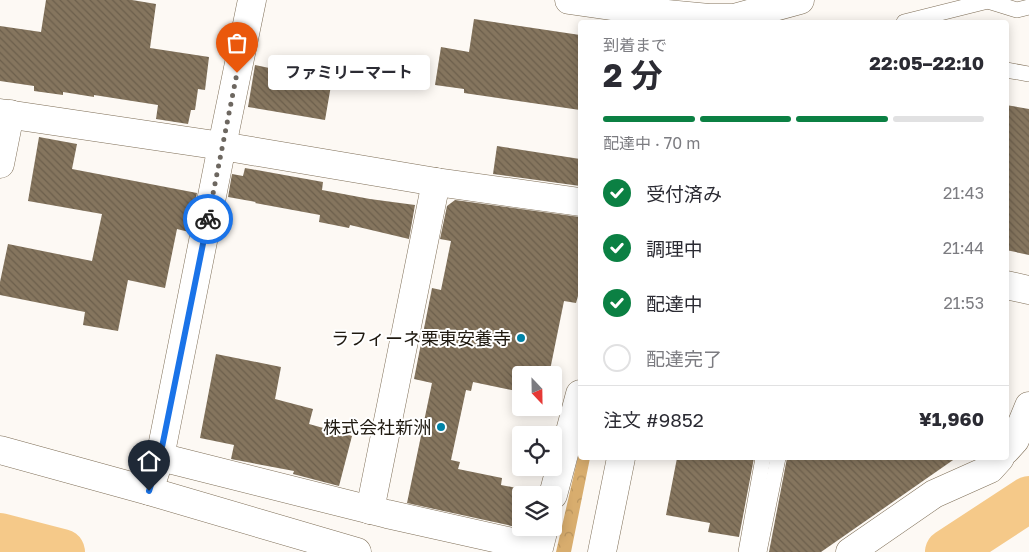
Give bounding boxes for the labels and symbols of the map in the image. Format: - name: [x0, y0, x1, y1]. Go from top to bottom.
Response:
- pin: [216, 22, 258, 73]
- callout: ファミリーマート: [267, 56, 430, 90]
- courier: [183, 194, 233, 244]
- place label: ラフィーネ栗東安養寺: [331, 327, 511, 349]
- marker: ラフィーネ栗東安養寺: [515, 332, 527, 344]
- north arrow: [512, 366, 562, 416]
- place label: 株式会社新洲: [323, 416, 431, 438]
- marker: 株式会社新洲: [435, 421, 447, 433]
- pin: [128, 440, 170, 491]

